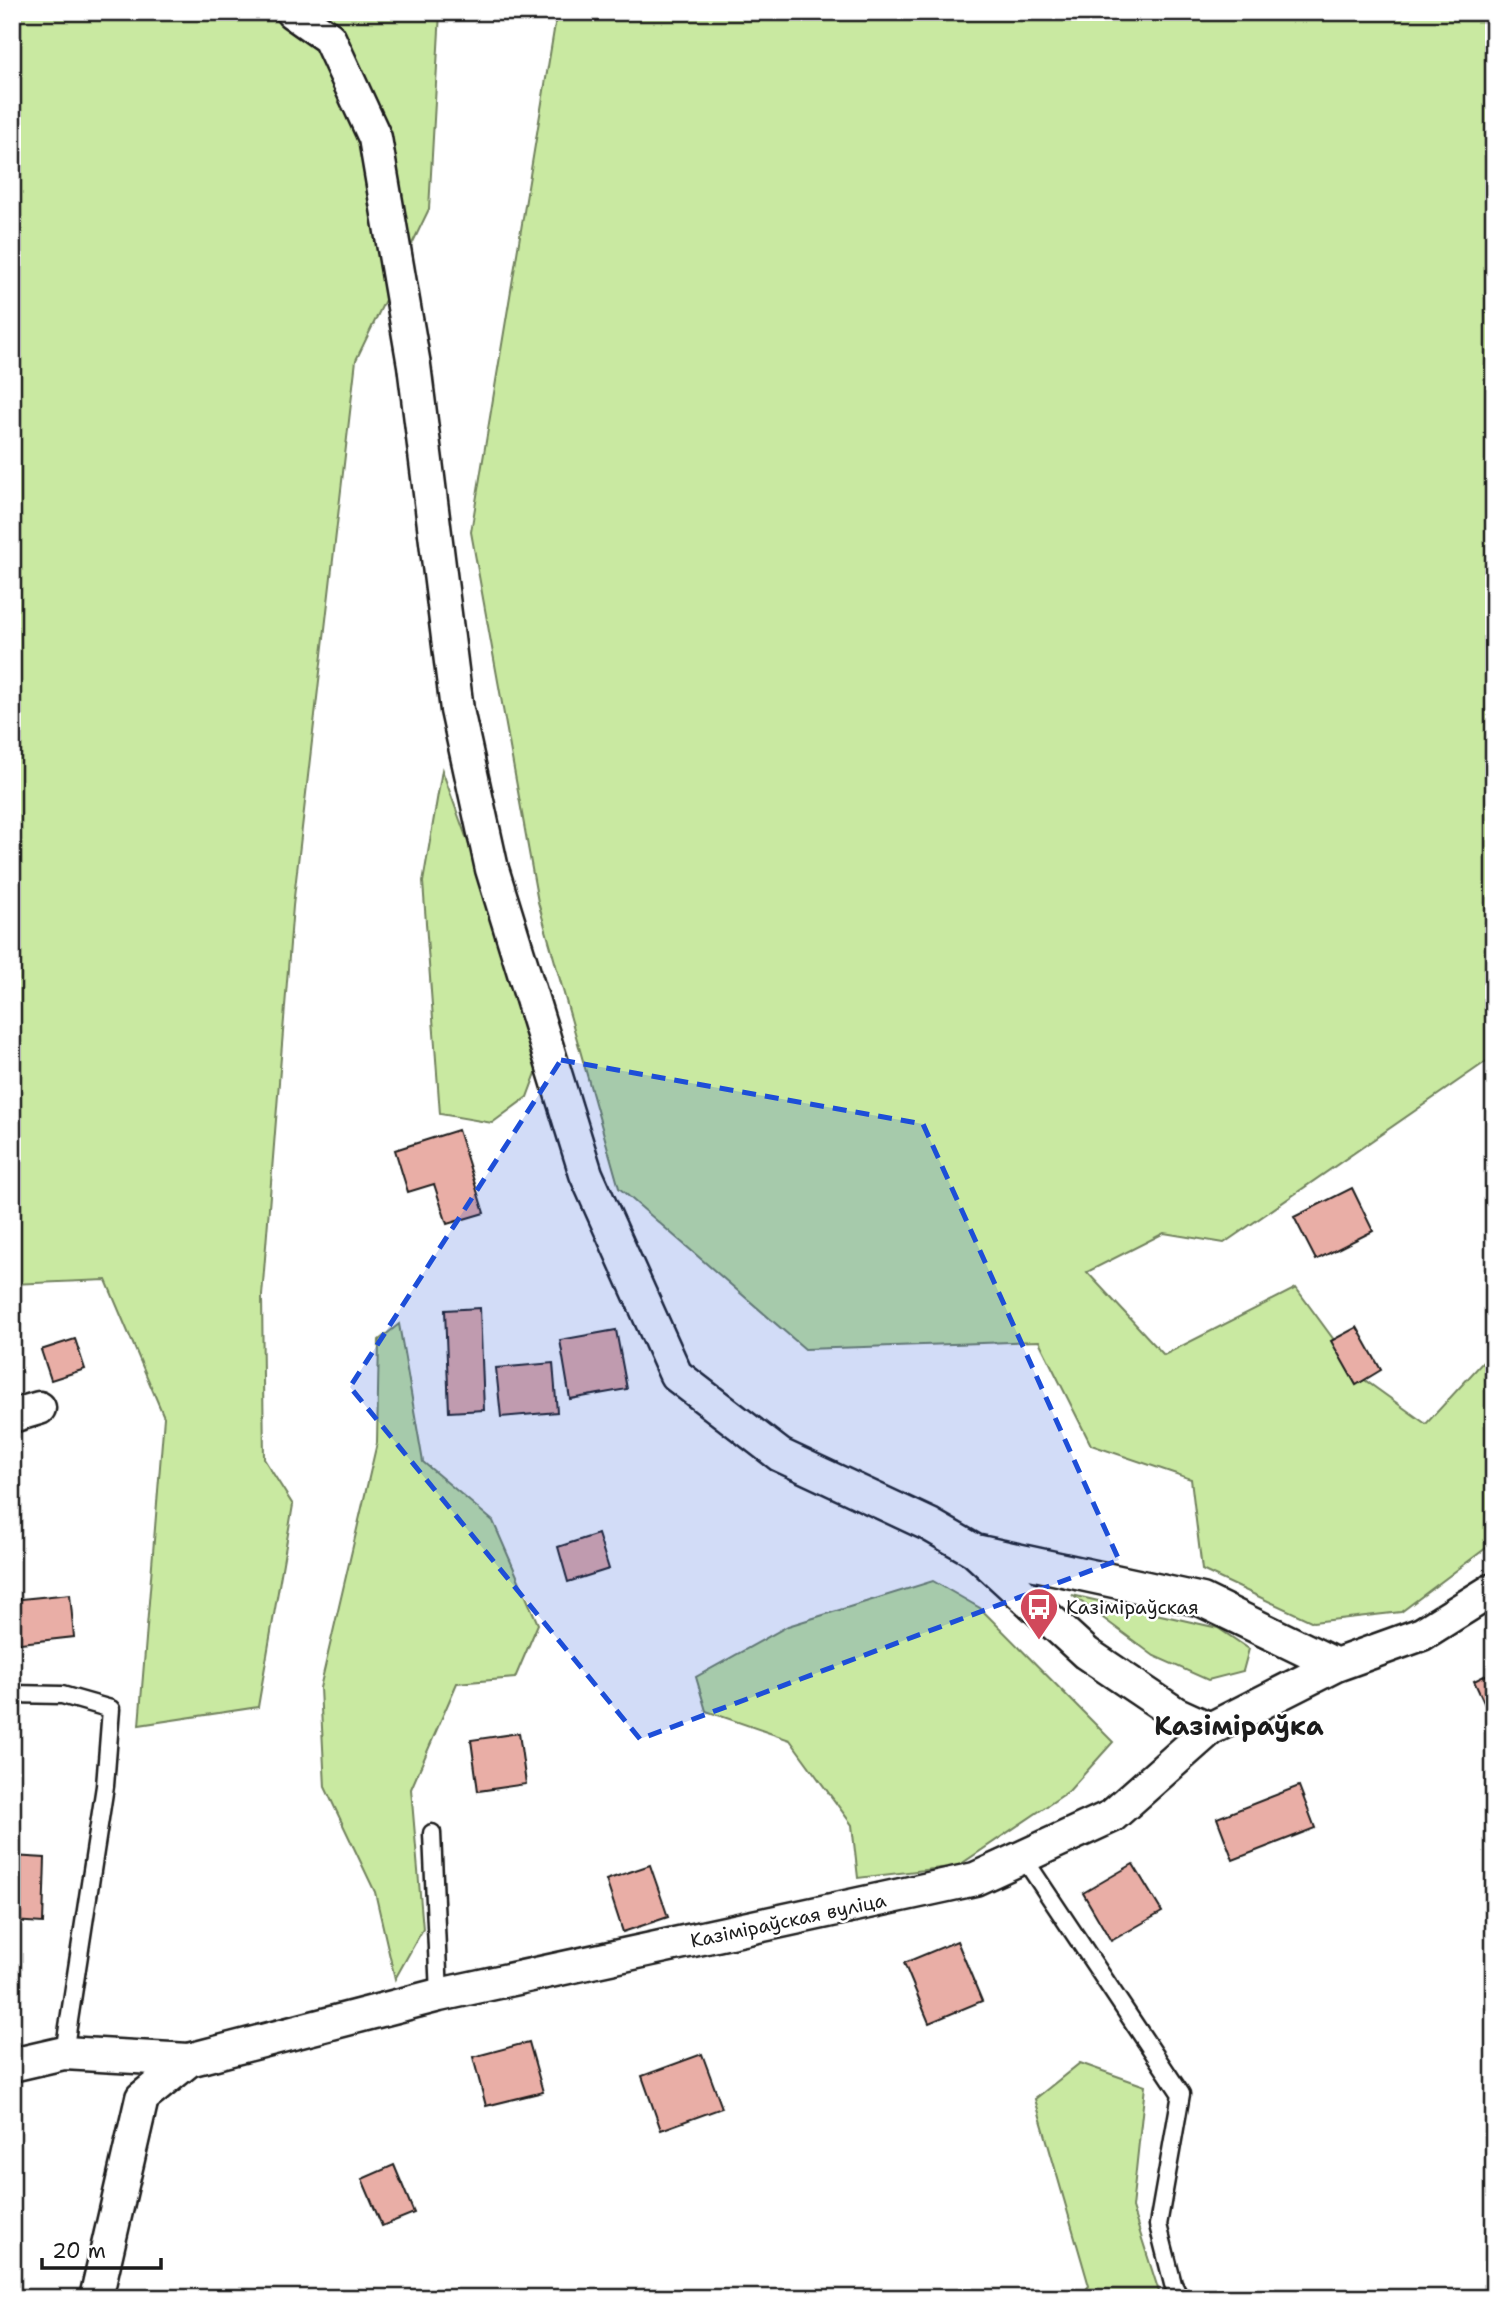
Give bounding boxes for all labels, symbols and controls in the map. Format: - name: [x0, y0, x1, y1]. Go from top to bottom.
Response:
- bus stop icon: Казіміраўская: [1018, 1586, 1060, 1641]
- place label: Казіміраўская: [1066, 1595, 1199, 1620]
- district label: Казіміраўка: [1154, 1708, 1324, 1743]
- street label: Казіміраўская вуліца: [688, 1887, 888, 1953]
- scale bar: [42, 2226, 161, 2270]
- text: 20 m: [52, 2237, 106, 2265]

